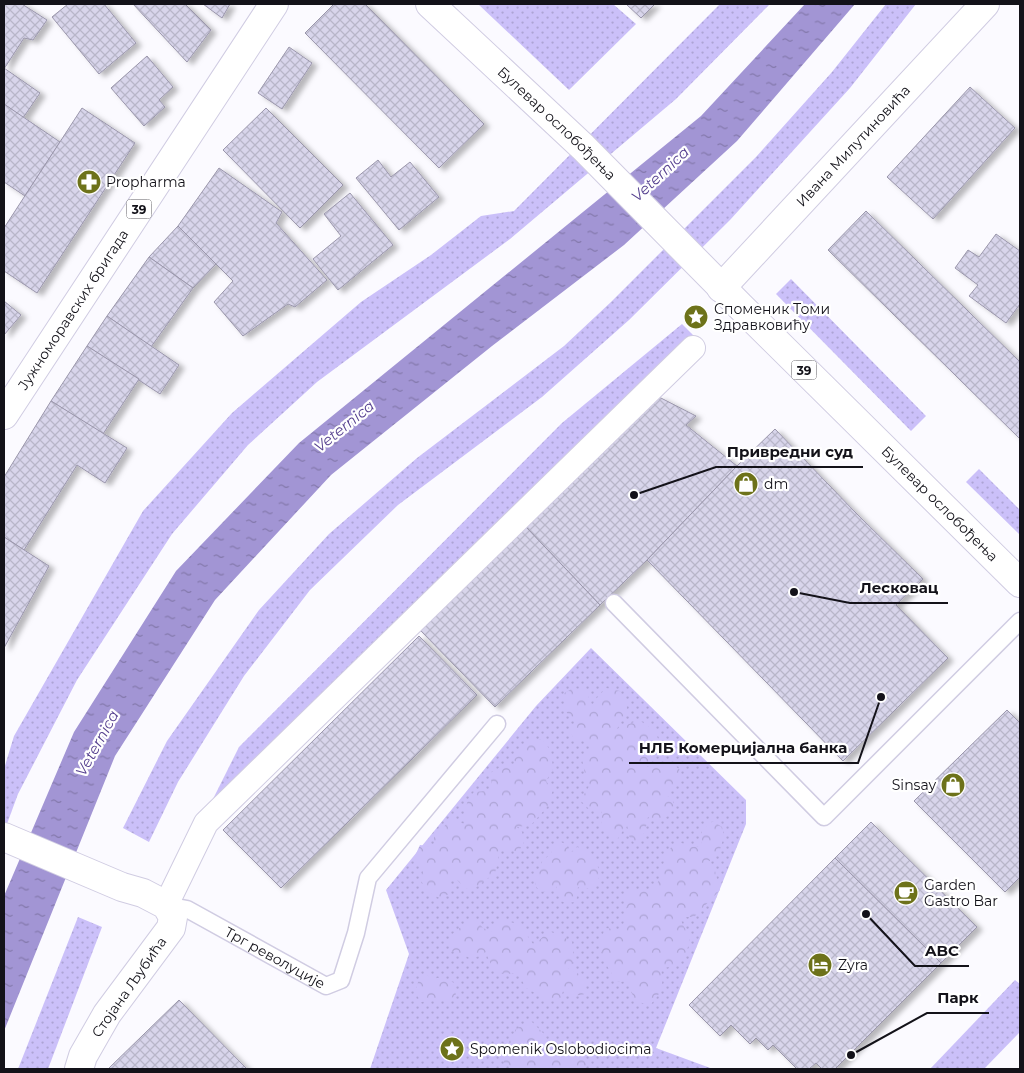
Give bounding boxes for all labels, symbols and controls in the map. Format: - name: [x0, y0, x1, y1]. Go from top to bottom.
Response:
- street label: Булевар ослобођења: [494, 63, 620, 184]
- street label: Ивана Милутиновића: [792, 81, 914, 211]
- water label: Veternica: [627, 142, 693, 206]
- pharmacy icon: Propharma: [76, 169, 102, 195]
- place label: Propharma: [106, 173, 186, 191]
- road number: 39: [126, 200, 152, 218]
- street label: Јужноморавских бригада: [14, 226, 132, 393]
- place label: Споменик Томи Здравковићу: [714, 300, 830, 334]
- place icon: Споменик Томи Здравковићу: [683, 304, 709, 330]
- road number: 39: [792, 360, 816, 380]
- water label: Veternica: [310, 396, 378, 456]
- callout: Привредни суд: [716, 437, 863, 467]
- text: Привредни суд: [727, 442, 854, 461]
- street label: Булевар ослобођења: [878, 442, 1002, 565]
- shop icon: dm: [733, 471, 759, 497]
- place label: dm: [764, 475, 788, 493]
- callout: Лесковац: [850, 573, 948, 603]
- text: Лесковац: [860, 578, 939, 597]
- water label: Veternica: [71, 707, 123, 779]
- callout: НЛБ Комерцијална банка: [629, 733, 858, 763]
- text: НЛБ Комерцијална банка: [639, 738, 847, 757]
- shop icon: Sinsay: [940, 772, 966, 798]
- place label: Sinsay: [892, 776, 936, 794]
- place label: Garden Gastro Bar: [924, 876, 998, 910]
- cafe icon: Garden Gastro Bar: [893, 880, 919, 906]
- street label: Трг револуције: [222, 923, 328, 993]
- street label: Стојана Љубића: [88, 933, 170, 1041]
- callout: ABC: [915, 936, 969, 966]
- text: ABC: [924, 941, 959, 960]
- hotel icon: Zyra: [807, 952, 833, 978]
- place label: Zyra: [838, 956, 868, 974]
- callout: Парк: [927, 983, 989, 1013]
- text: Парк: [937, 988, 979, 1007]
- place icon: Spomenik Oslobodiocima: [439, 1036, 465, 1062]
- place label: Spomenik Oslobodiocima: [470, 1040, 652, 1058]

